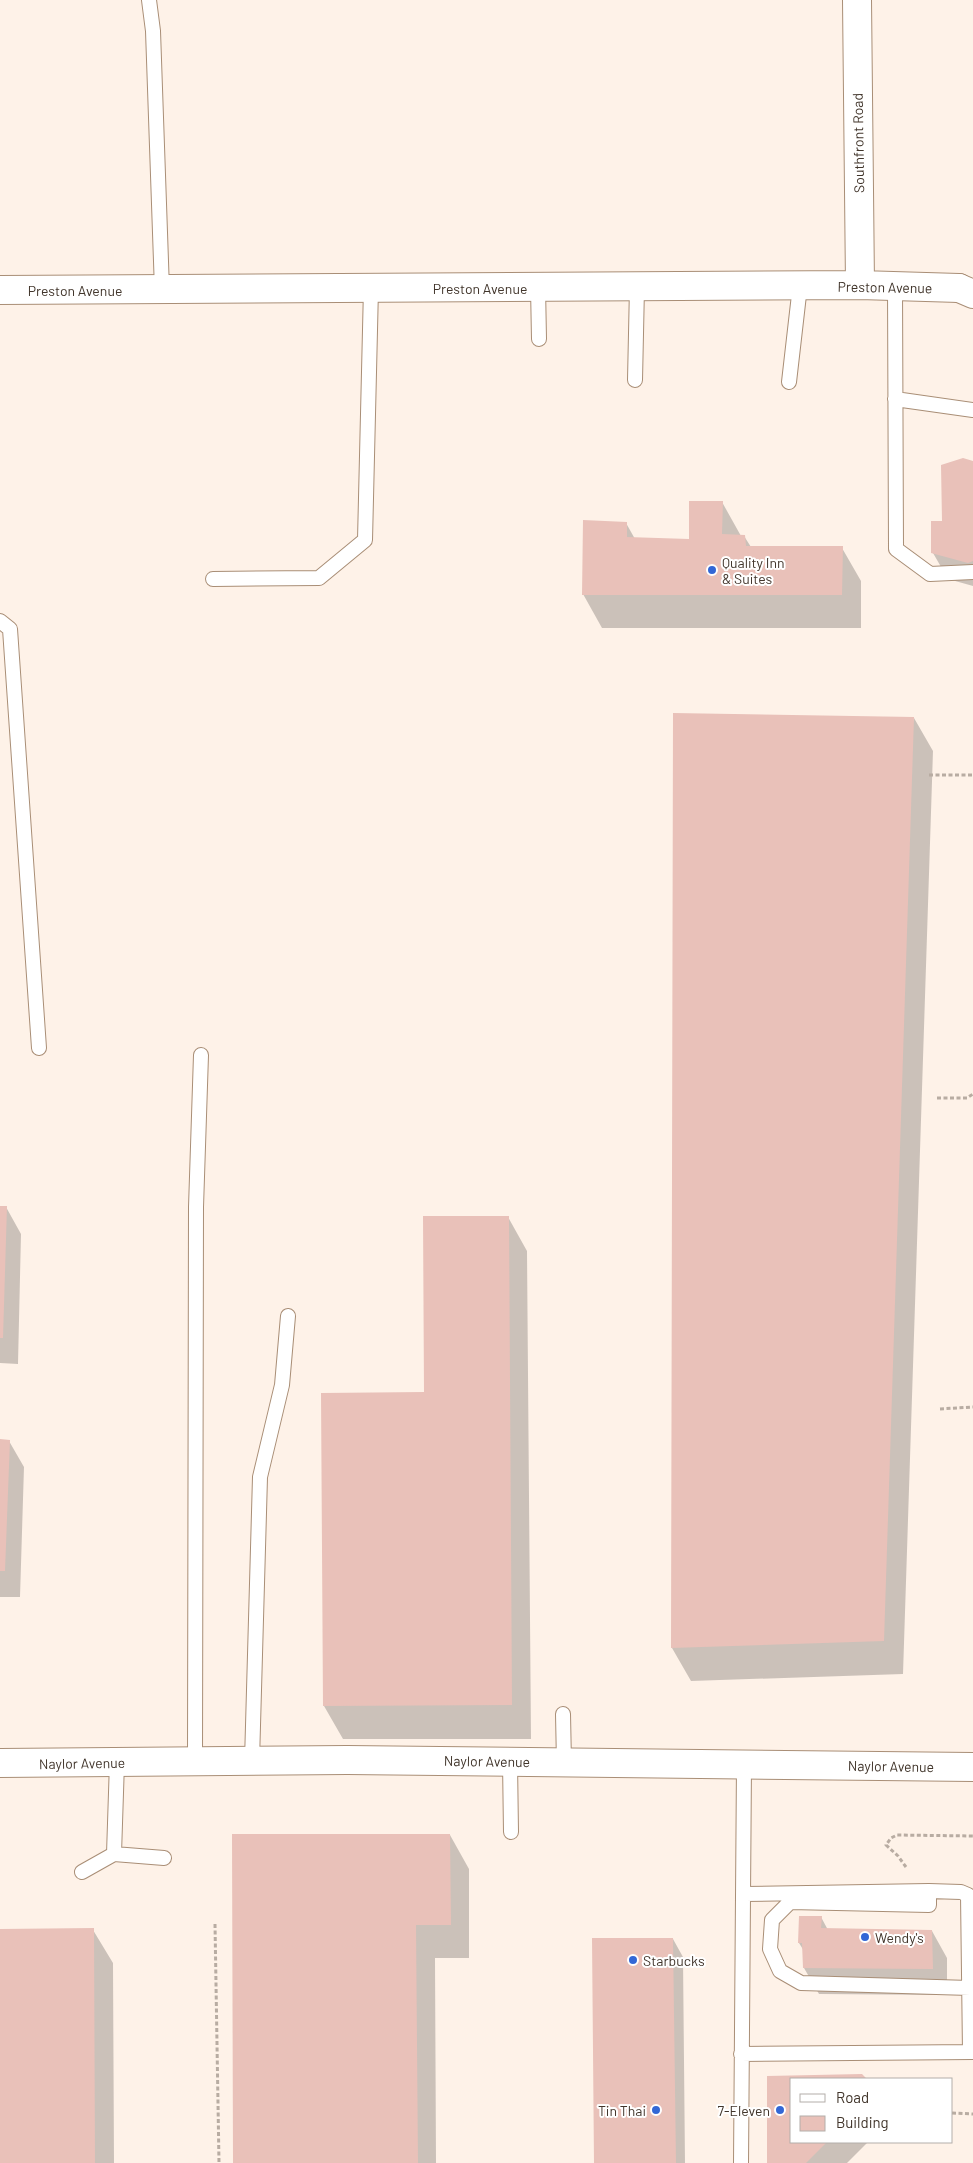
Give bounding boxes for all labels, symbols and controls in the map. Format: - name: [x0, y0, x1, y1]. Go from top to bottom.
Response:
- street label: Southfront Road: [849, 93, 867, 193]
- street label: Preston Avenue: [837, 278, 933, 296]
- street label: Preston Avenue: [433, 280, 527, 297]
- street label: Preston Avenue: [28, 282, 122, 299]
- place label: Quality Inn & Suites: [722, 554, 785, 587]
- marker: Quality Inn & Suites: [706, 564, 718, 576]
- street label: Naylor Avenue: [444, 1752, 530, 1770]
- street label: Naylor Avenue: [39, 1754, 125, 1772]
- street label: Naylor Avenue: [848, 1757, 934, 1775]
- place label: Wendy's: [875, 1929, 924, 1946]
- marker: Wendy's: [859, 1931, 871, 1943]
- place label: Starbucks: [643, 1952, 705, 1969]
- marker: Starbucks: [627, 1954, 639, 1966]
- legend: [790, 2078, 953, 2143]
- text: Road: [836, 2088, 869, 2106]
- place label: Tin Thai: [598, 2102, 646, 2119]
- place label: 7-Eleven: [717, 2102, 770, 2119]
- marker: Tin Thai: [650, 2104, 662, 2116]
- marker: 7-Eleven: [774, 2104, 786, 2116]
- text: Building: [836, 2113, 889, 2131]

